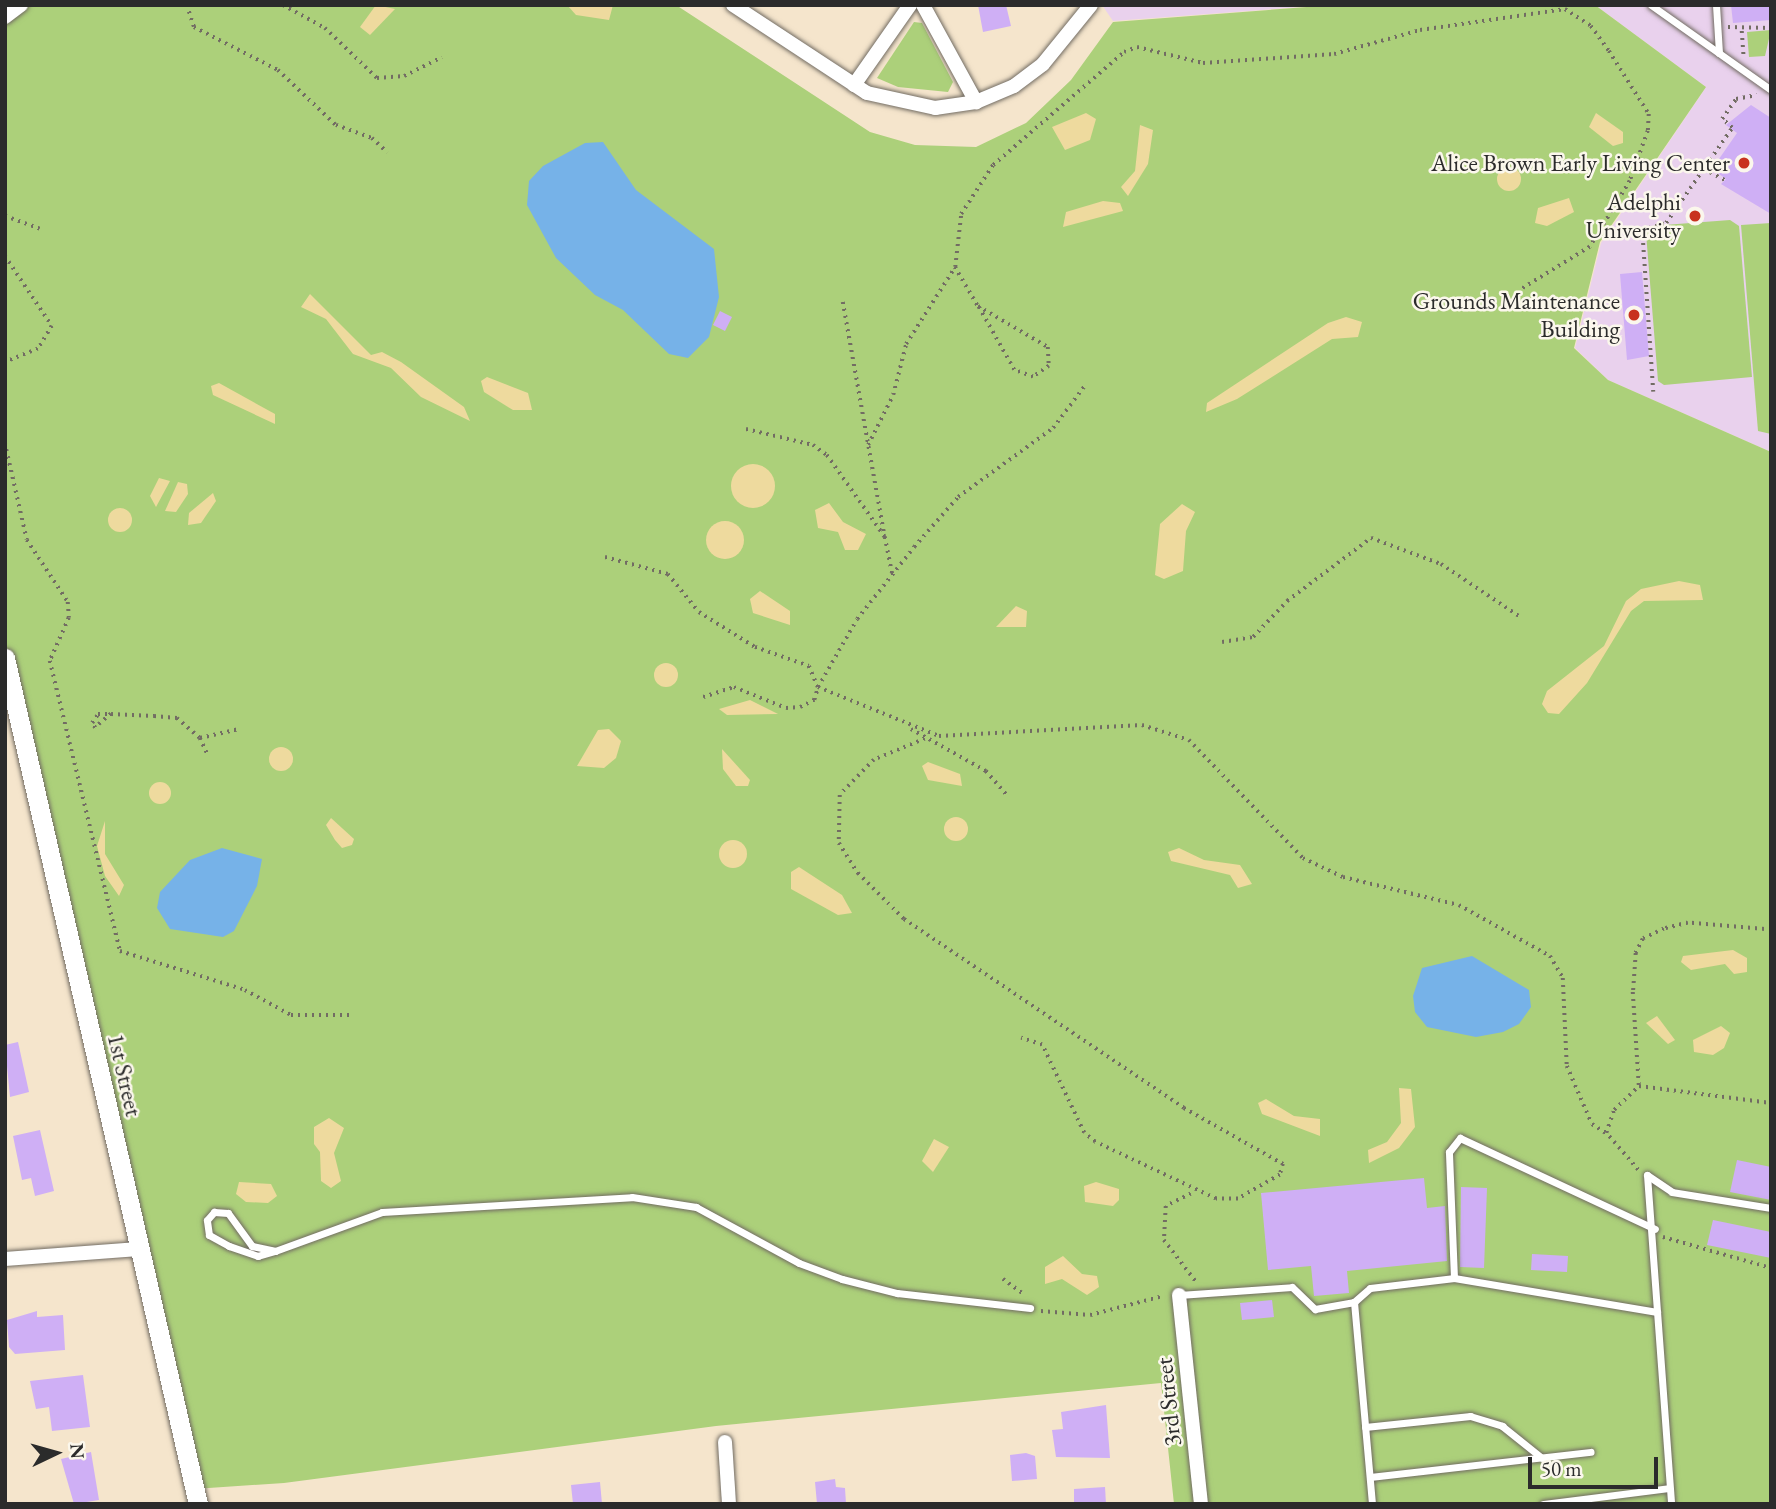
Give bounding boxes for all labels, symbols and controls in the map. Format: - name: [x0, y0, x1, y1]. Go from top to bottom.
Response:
- place label: Alice Brown Early Living Center: [1431, 149, 1730, 177]
- marker: Alice Brown Early Living Center: [1736, 155, 1752, 171]
- place label: Adelphi University: [1586, 188, 1681, 244]
- marker: Adelphi University: [1687, 208, 1703, 224]
- place label: Grounds Maintenance Building: [1413, 287, 1620, 343]
- marker: Grounds Maintenance Building: [1626, 307, 1642, 323]
- street label: 1st Street: [101, 1031, 149, 1119]
- street label: 3rd Street: [1149, 1356, 1187, 1448]
- north arrow: [21, 1418, 91, 1488]
- text: N: [64, 1442, 91, 1460]
- scale bar: [1531, 1442, 1660, 1486]
- text: 50 m: [1541, 1455, 1582, 1482]

